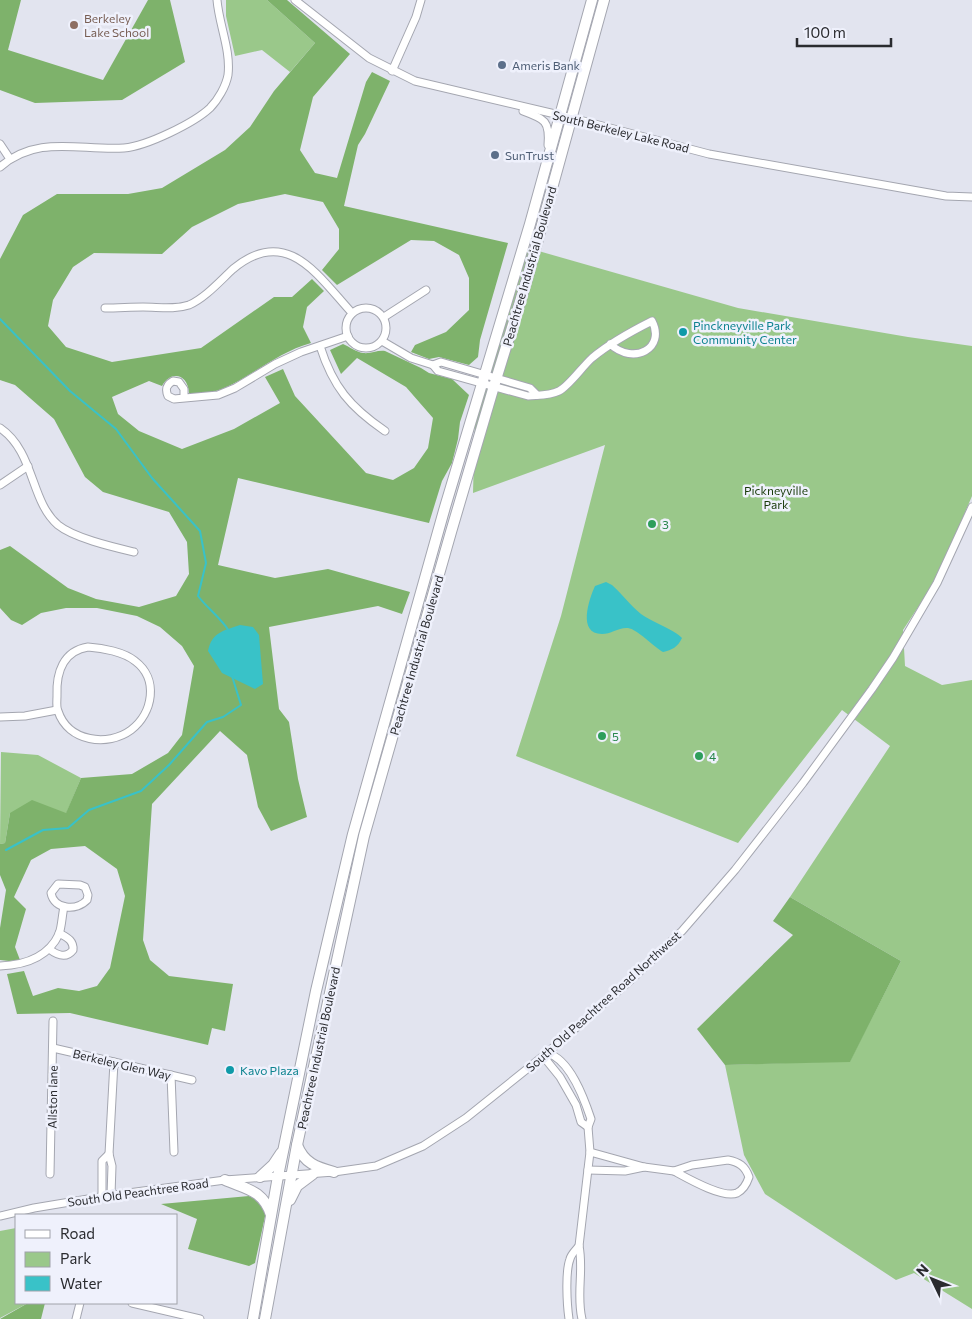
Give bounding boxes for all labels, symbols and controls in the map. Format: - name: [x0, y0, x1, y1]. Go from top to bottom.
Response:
- place label: Berkeley Lake School: [84, 11, 149, 39]
- scale bar: [797, 15, 891, 47]
- marker: Berkeley Lake School: [68, 19, 80, 31]
- text: 100 m: [804, 23, 846, 41]
- place label: Ameris Bank: [512, 58, 581, 72]
- marker: Ameris Bank: [496, 59, 508, 71]
- street label: South Berkeley Lake Road: [551, 107, 691, 155]
- place label: SunTrust: [505, 148, 554, 162]
- marker: SunTrust: [489, 149, 501, 161]
- street label: Peachtree Industrial Boulevard: [499, 184, 559, 348]
- place label: Pinckneyville Park Community Center: [693, 318, 797, 346]
- marker: Pinckneyville Park Community Center: [677, 326, 689, 338]
- park label: Pickneyville Park: [744, 483, 808, 511]
- place label: 3: [662, 517, 669, 531]
- marker: 3: [646, 518, 658, 530]
- street label: Peachtree Industrial Boulevard: [386, 573, 446, 737]
- place label: 5: [612, 729, 619, 743]
- marker: 5: [596, 730, 608, 742]
- place label: 4: [709, 749, 716, 763]
- marker: 4: [693, 750, 705, 762]
- street label: South Old Peachtree Road Northwest: [523, 928, 683, 1074]
- street label: Peachtree Industrial Boulevard: [294, 965, 342, 1130]
- street label: Berkeley Glen Way: [71, 1046, 173, 1082]
- place label: Kavo Plaza: [240, 1063, 299, 1077]
- marker: Kavo Plaza: [224, 1064, 236, 1076]
- street label: Allston lane: [44, 1065, 60, 1129]
- street label: South Old Peachtree Road: [67, 1175, 210, 1209]
- legend: [15, 1214, 178, 1304]
- text: Road: [60, 1224, 95, 1242]
- text: Park: [60, 1249, 91, 1267]
- north arrow: [907, 1254, 957, 1304]
- text: N: [912, 1260, 932, 1279]
- text: Water: [60, 1274, 102, 1292]

